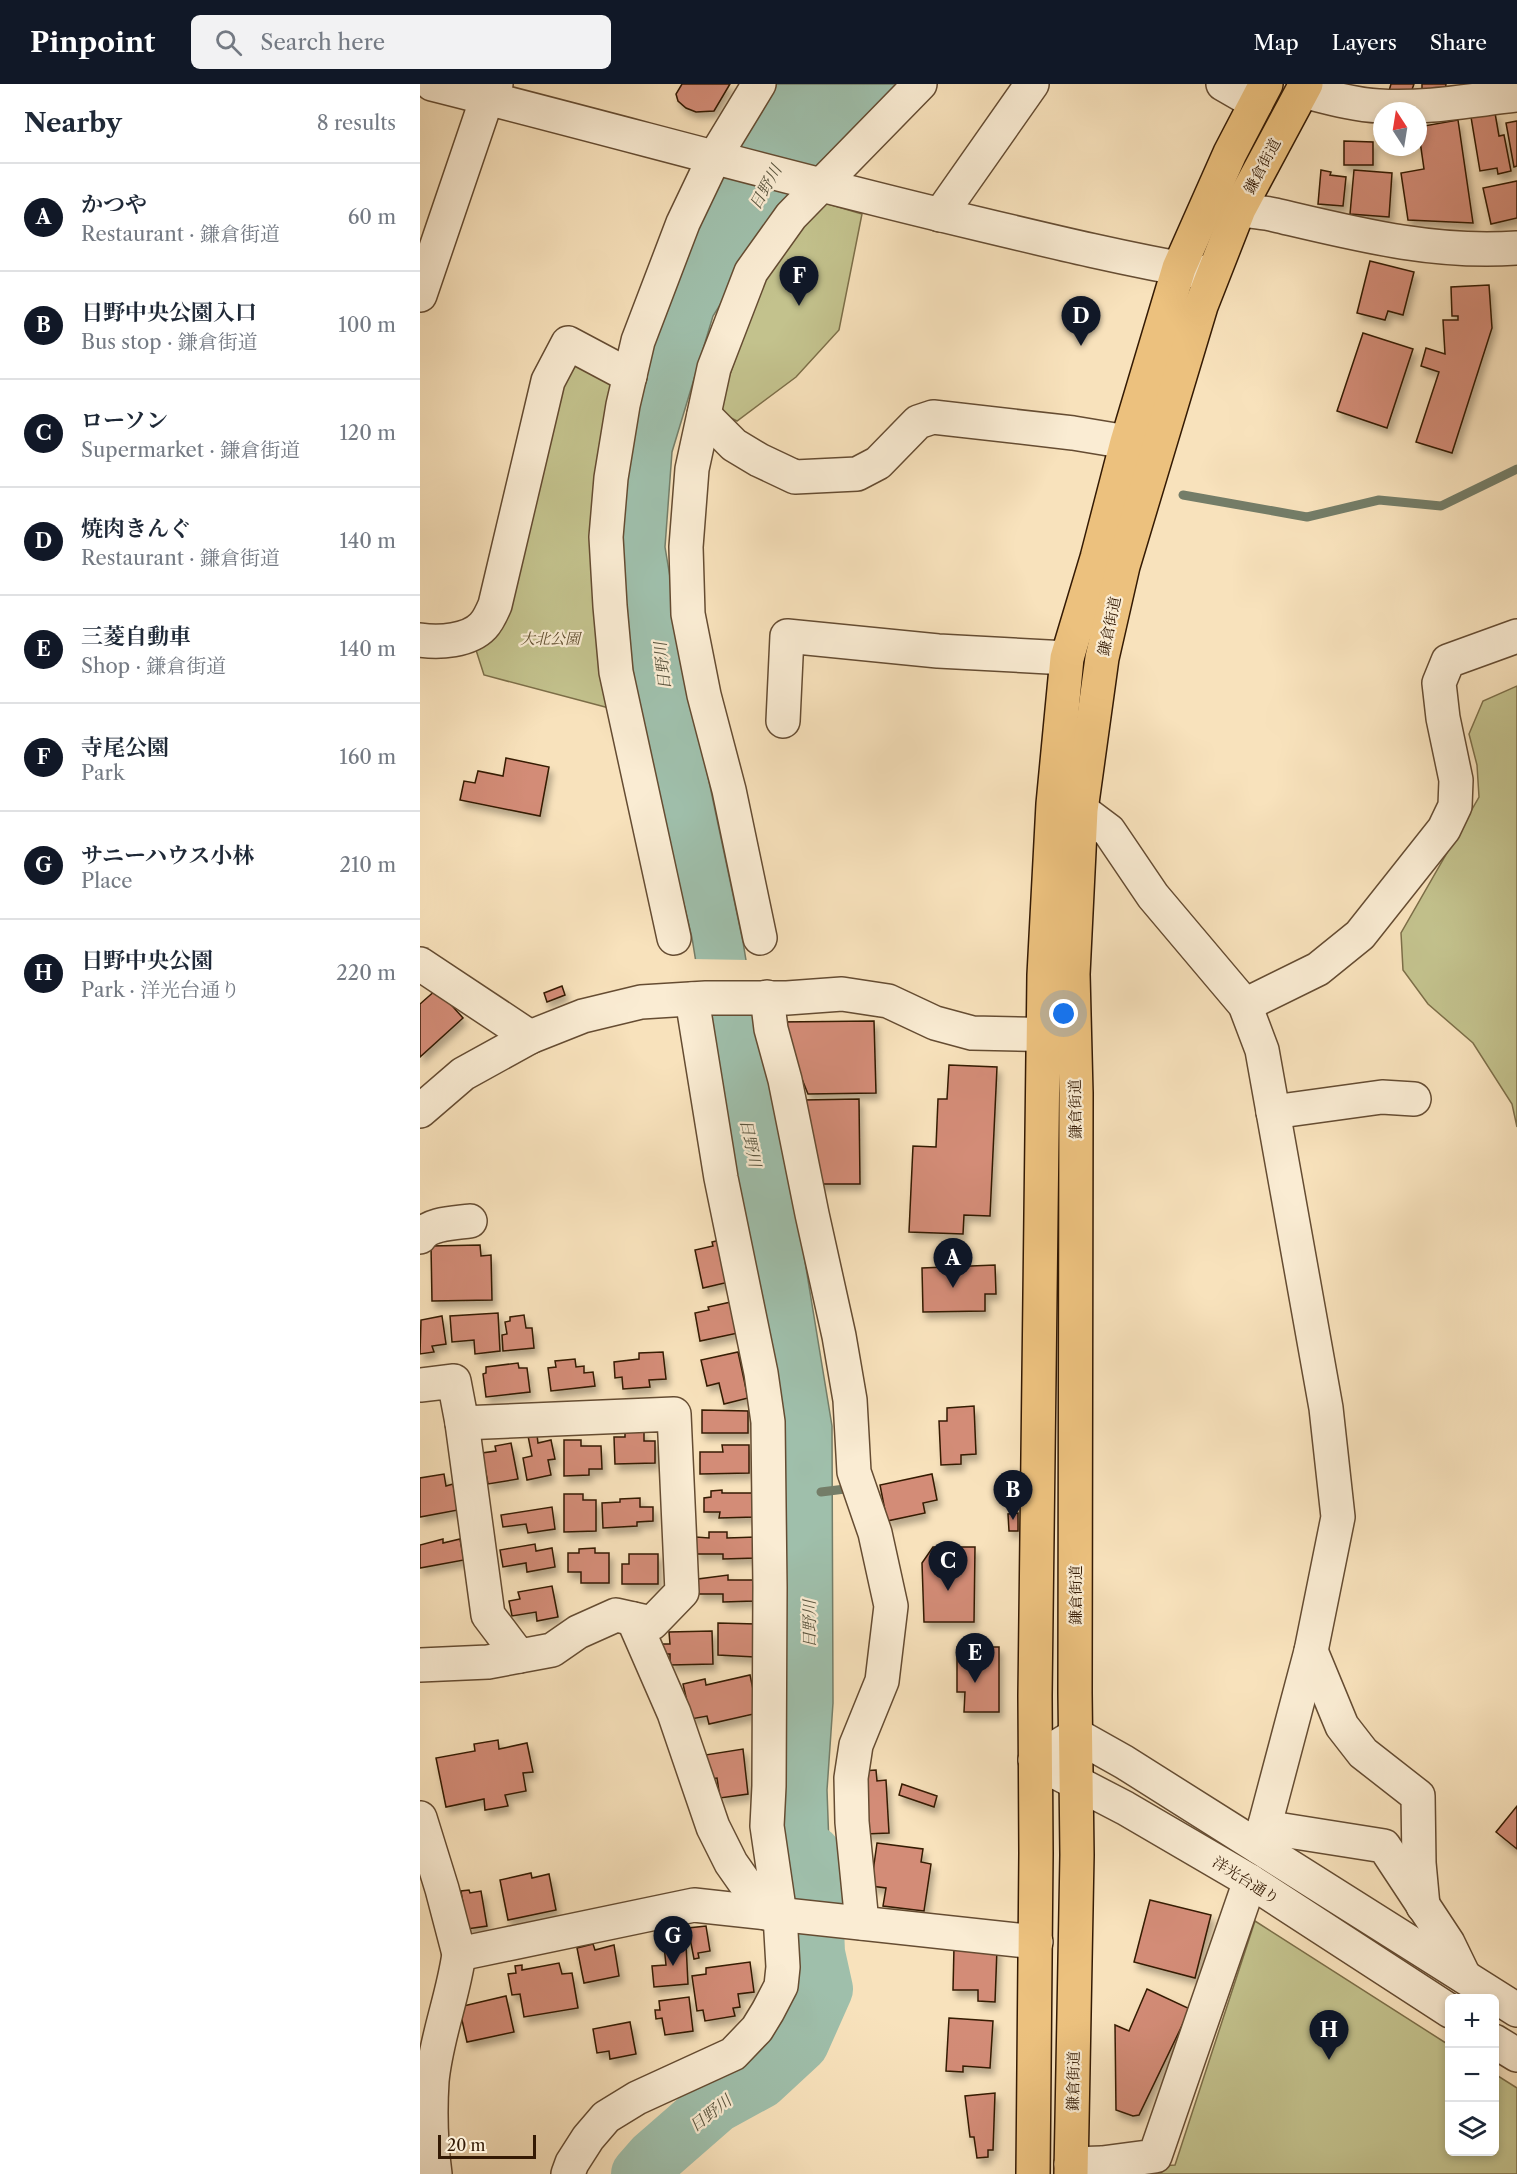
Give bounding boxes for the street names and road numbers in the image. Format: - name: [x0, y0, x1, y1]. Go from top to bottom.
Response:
- street label: 鎌倉街道: [1240, 135, 1284, 197]
- street label: 鎌倉街道: [1093, 595, 1125, 657]
- street label: 鎌倉街道: [1065, 1079, 1085, 1139]
- street label: 鎌倉街道: [1066, 1565, 1085, 1625]
- street label: 洋光台通り: [1209, 1852, 1283, 1908]
- street label: 鎌倉街道: [1063, 2051, 1083, 2111]

